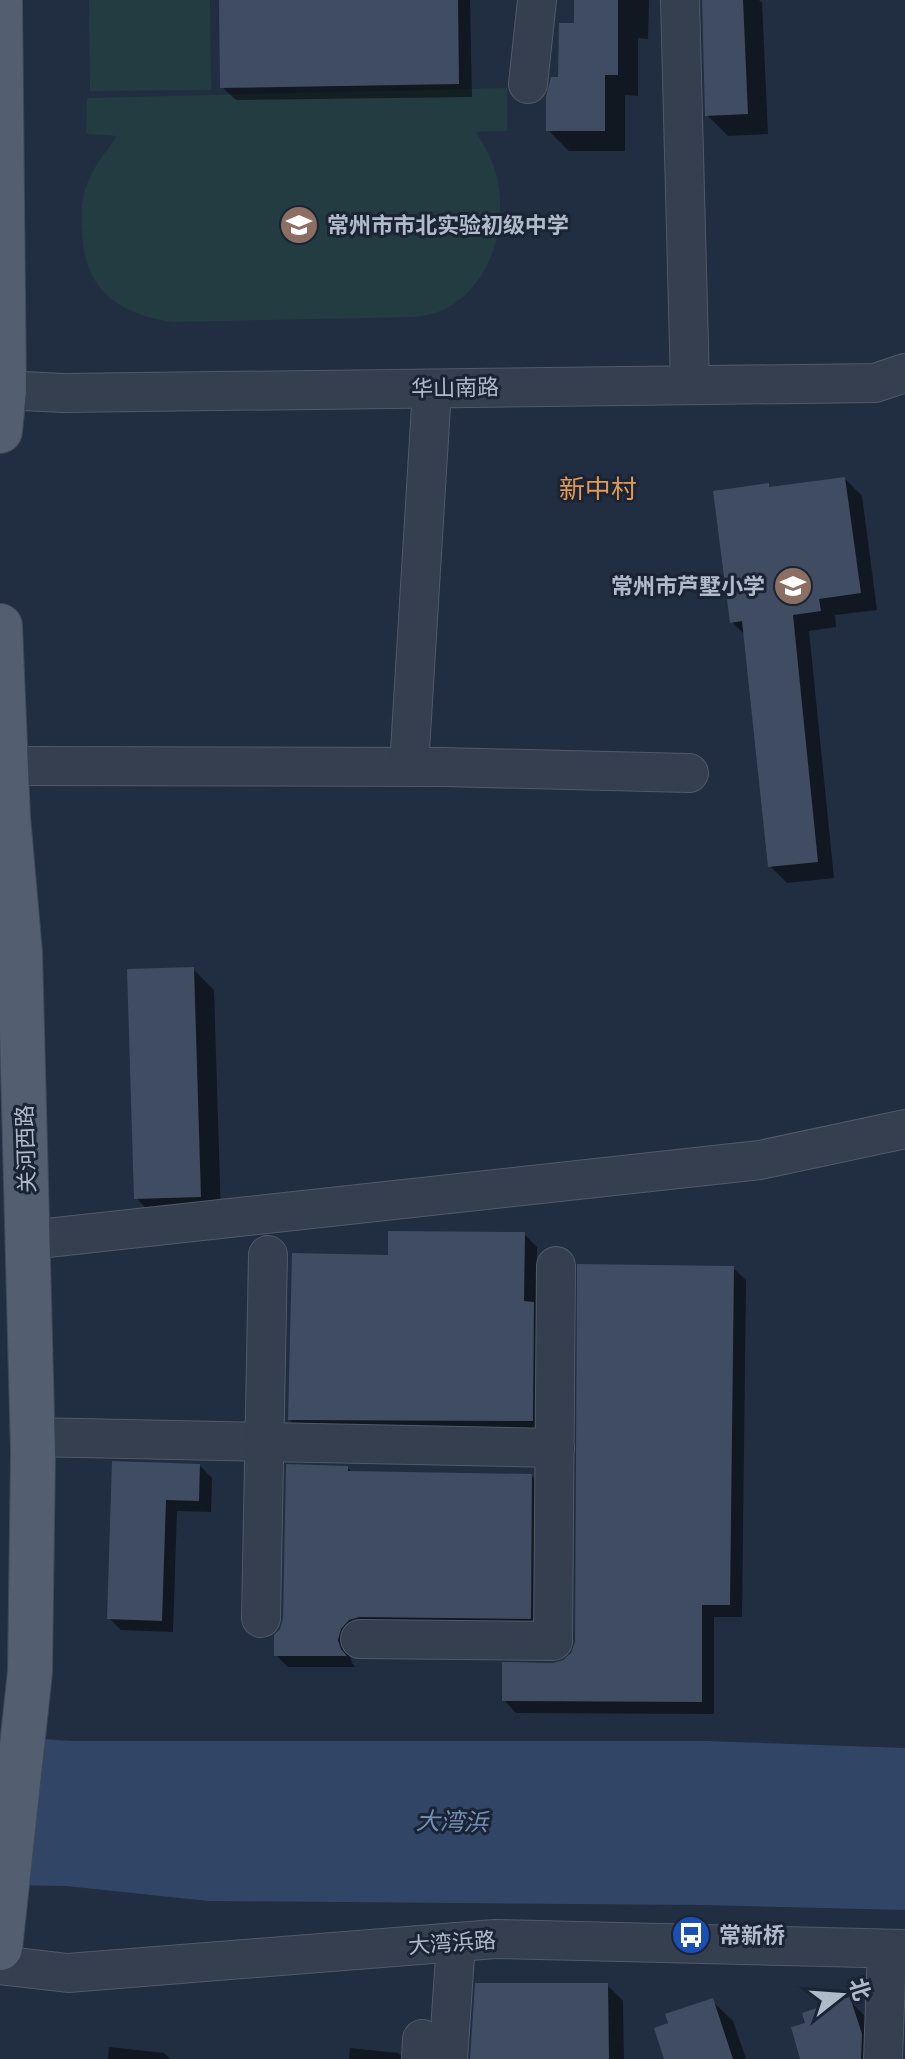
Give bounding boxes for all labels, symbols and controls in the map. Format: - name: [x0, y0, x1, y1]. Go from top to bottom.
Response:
- school or university icon: 常州市市北实验初级中学: [278, 204, 320, 246]
- place label: 常州市市北实验初级中学: [327, 213, 569, 238]
- street label: 华山南路: [411, 375, 499, 401]
- district label: 新中村: [559, 474, 637, 504]
- school or university icon: 常州市芦墅小学: [772, 565, 814, 607]
- place label: 常州市芦墅小学: [611, 574, 765, 599]
- street label: 关河西路: [12, 1105, 40, 1193]
- water label: 大湾浜: [416, 1807, 490, 1837]
- bus stop icon: 常新桥: [670, 1914, 712, 1956]
- place label: 常新桥: [719, 1923, 785, 1948]
- street label: 大湾浜路: [407, 1927, 497, 1959]
- north arrow: [801, 1955, 881, 2035]
- text: 北: [844, 1975, 875, 2003]

